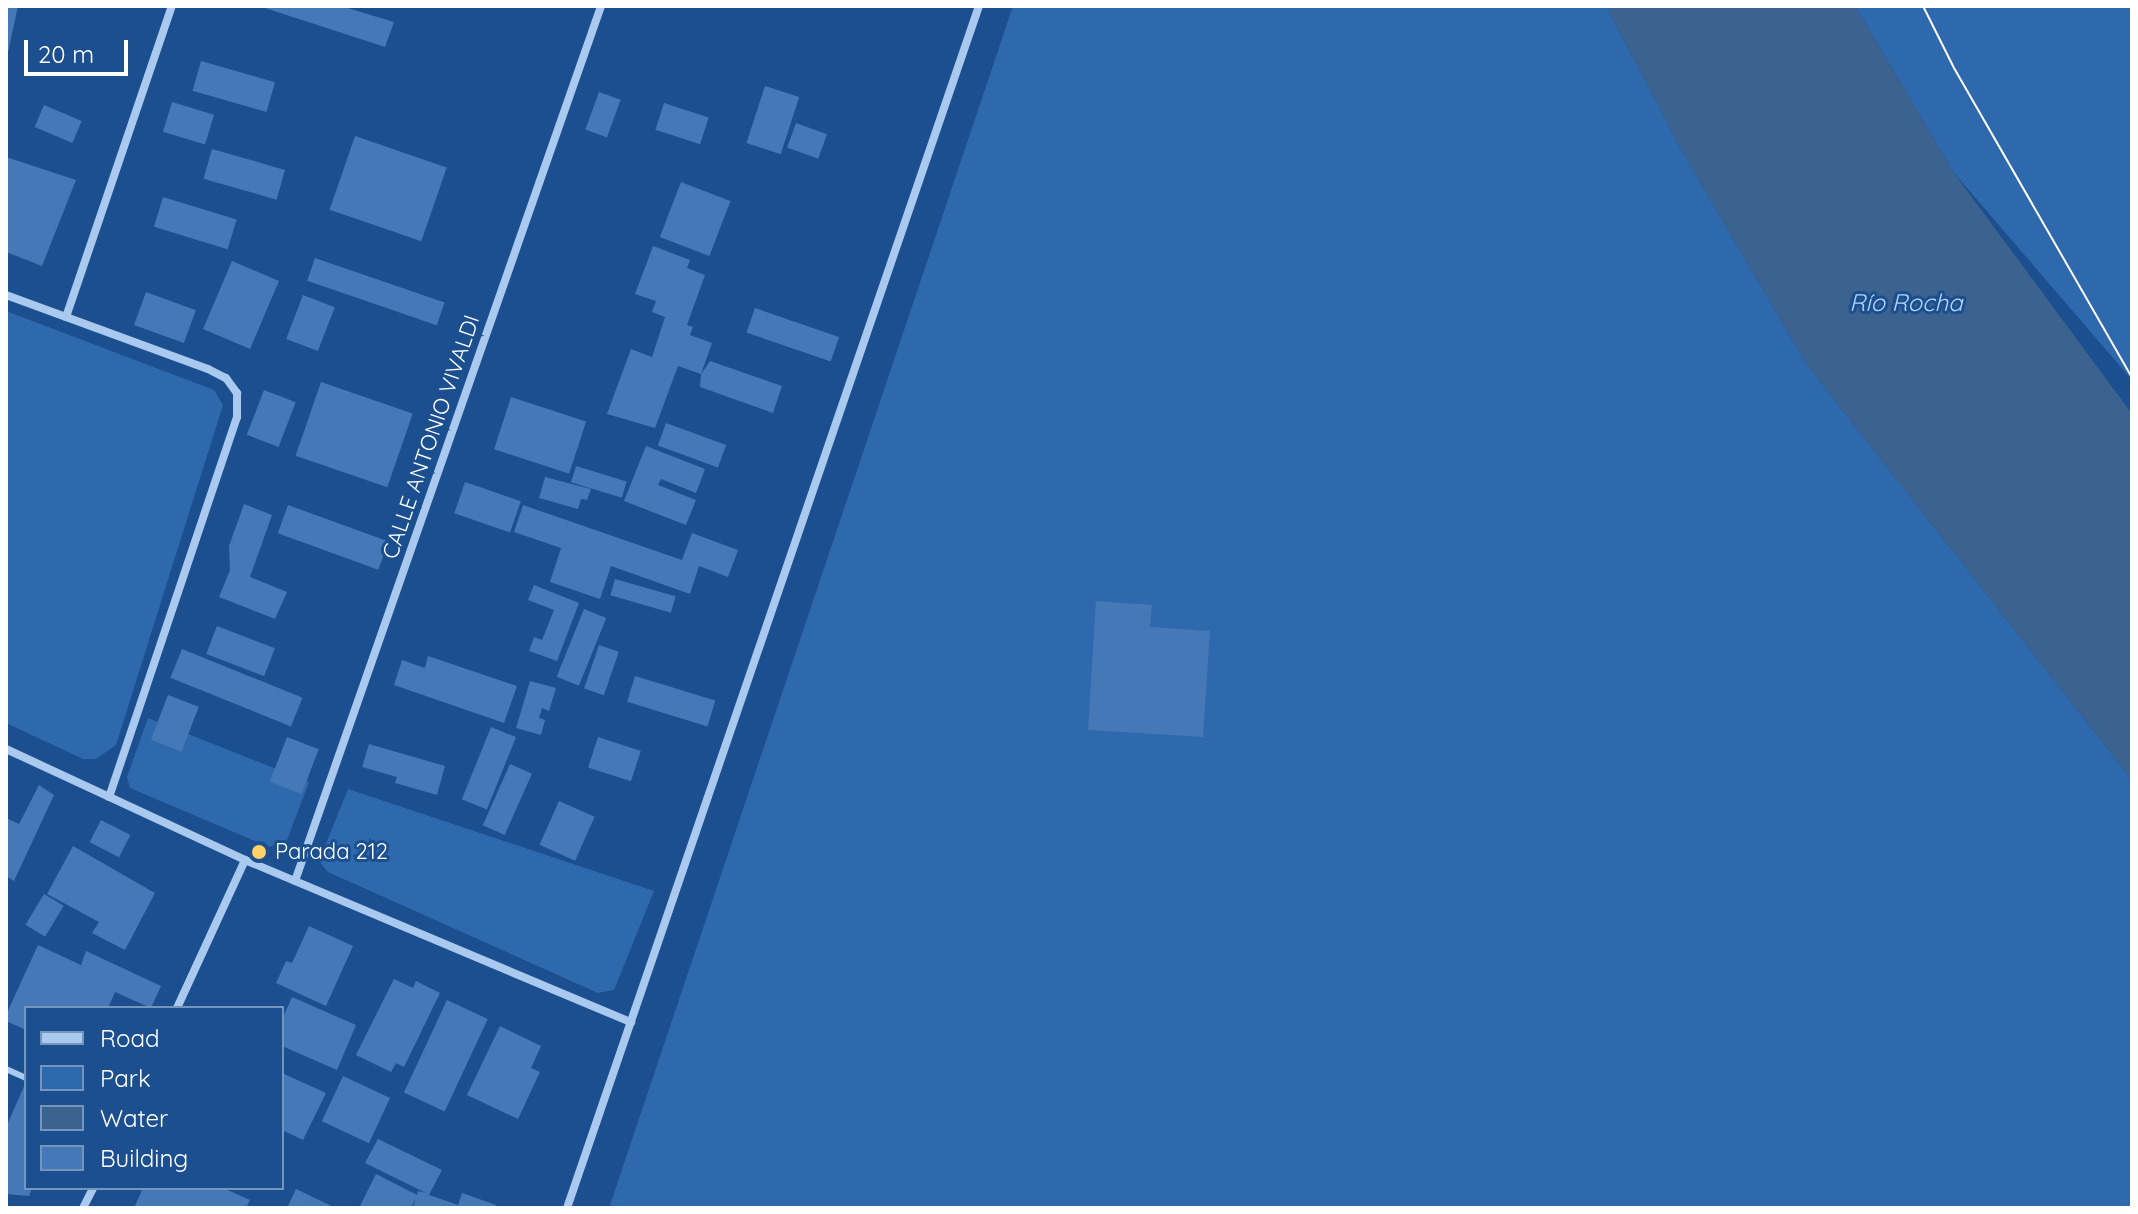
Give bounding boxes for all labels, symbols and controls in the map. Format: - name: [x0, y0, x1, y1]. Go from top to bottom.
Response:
- scale bar: [28, 24, 132, 74]
- text: 20 m: [38, 39, 94, 69]
- water label: Río Rocha: [1849, 289, 1963, 317]
- street label: CALLE ANTONIO VIVALDI: [377, 312, 485, 562]
- place label: Parada 212: [275, 839, 388, 865]
- marker: Parada 212: [250, 843, 268, 861]
- legend: [24, 1006, 284, 1190]
- text: Road: [100, 1023, 160, 1053]
- text: Park: [100, 1063, 151, 1093]
- text: Water: [100, 1103, 168, 1133]
- text: Building: [100, 1143, 188, 1173]

